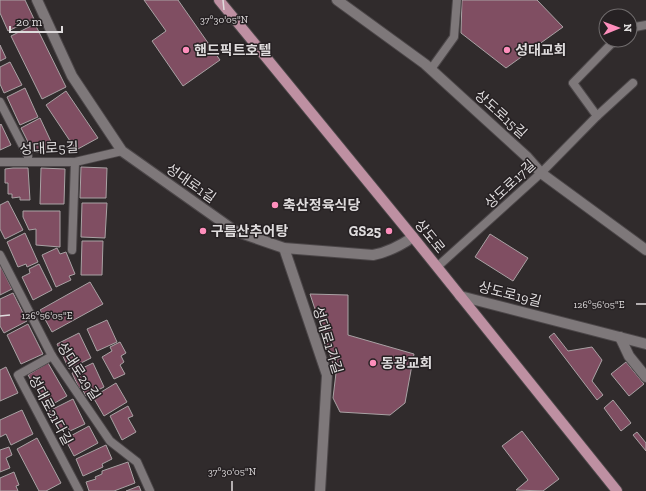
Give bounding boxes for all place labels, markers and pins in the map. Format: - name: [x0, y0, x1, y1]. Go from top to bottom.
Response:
- place label: 핸드픽트호텔: [194, 42, 271, 59]
- place label: 성대교회: [515, 42, 567, 59]
- marker: 핸드픽트호텔: [181, 45, 191, 55]
- marker: 성대교회: [502, 45, 512, 55]
- place label: 축산정육식당: [283, 197, 360, 214]
- marker: 축산정육식당: [270, 200, 280, 210]
- place label: 구름산추어탕: [211, 223, 288, 240]
- place label: GS25: [349, 223, 381, 240]
- marker: 구름산추어탕: [198, 226, 208, 236]
- marker: GS25: [384, 226, 394, 236]
- place label: 동광교회: [381, 355, 433, 372]
- marker: 동광교회: [368, 358, 378, 368]

